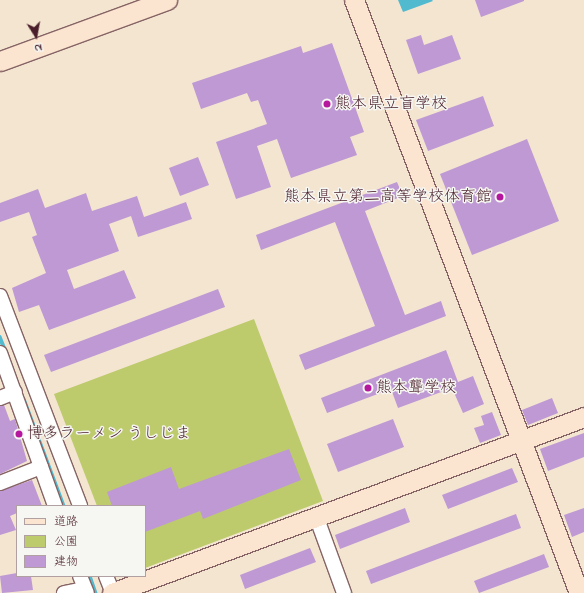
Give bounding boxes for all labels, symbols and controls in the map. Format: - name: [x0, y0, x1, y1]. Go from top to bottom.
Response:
- north arrow: [16, 16, 56, 56]
- text: N: [33, 39, 43, 56]
- place label: 熊本県立盲学校: [335, 94, 447, 114]
- marker: 熊本県立盲学校: [322, 99, 332, 109]
- place label: 熊本県立第二高等学校体育館: [284, 187, 492, 207]
- marker: 熊本県立第二高等学校体育館: [495, 192, 505, 202]
- place label: 熊本聾学校: [376, 378, 456, 398]
- marker: 熊本聾学校: [363, 383, 373, 393]
- place label: 博多ラーメン うしじま: [27, 424, 191, 444]
- marker: 博多ラーメン うしじま: [14, 429, 24, 439]
- legend: [16, 505, 146, 577]
- text: 道路: [54, 513, 78, 531]
- text: 公園: [54, 533, 78, 551]
- text: 建物: [54, 553, 78, 571]

